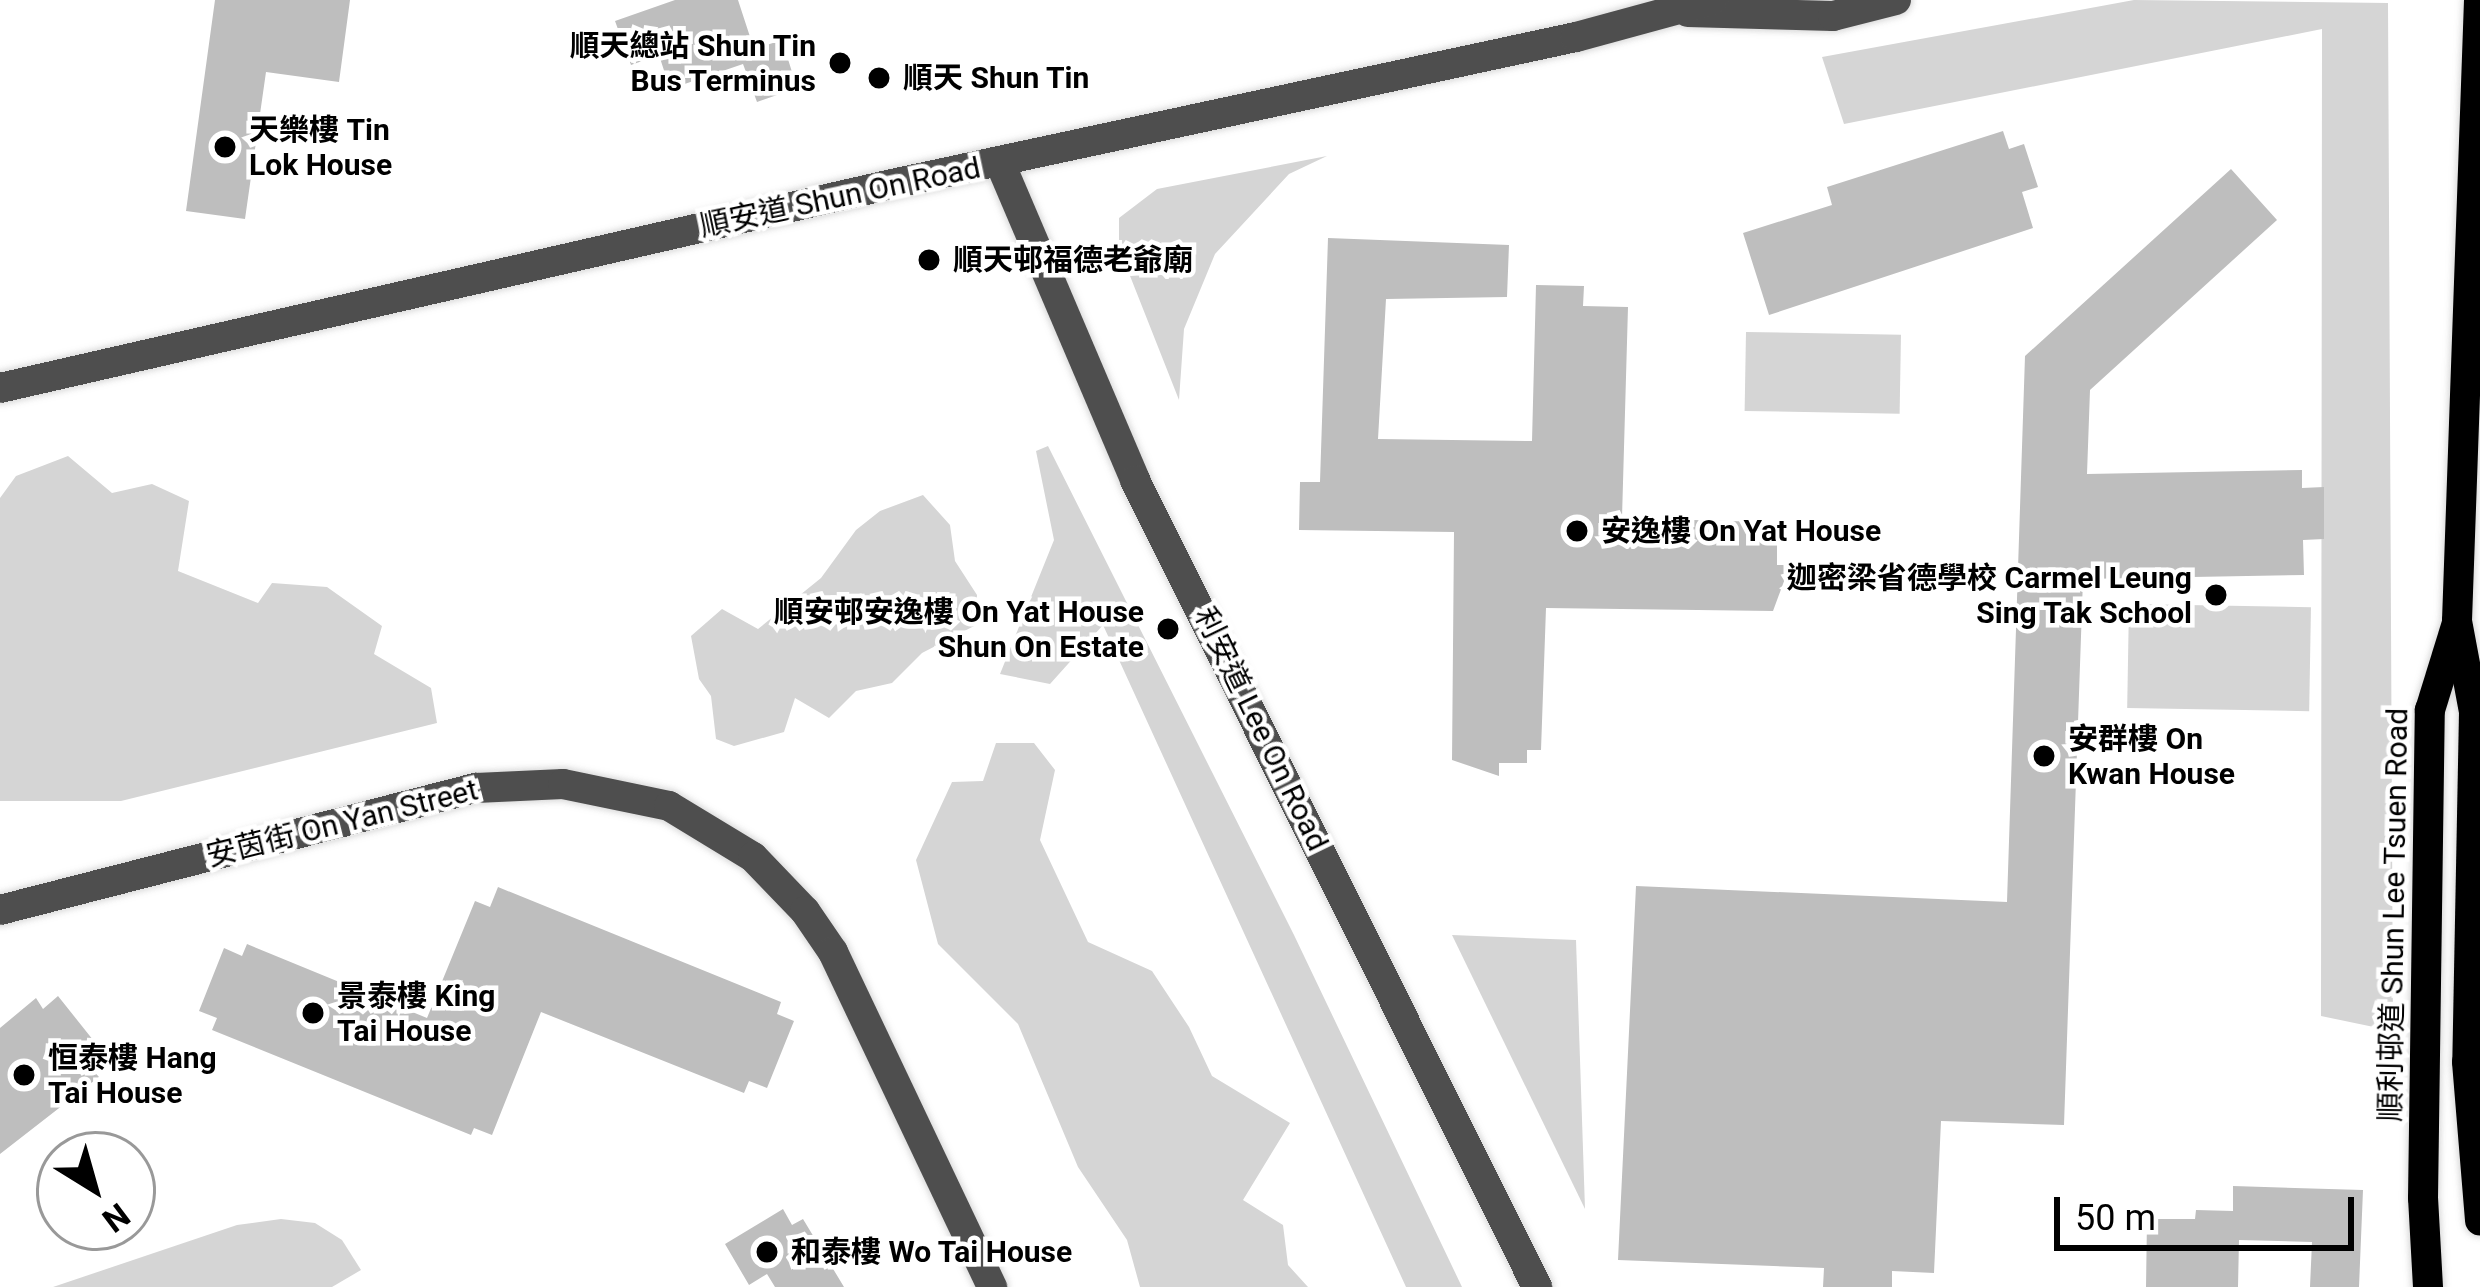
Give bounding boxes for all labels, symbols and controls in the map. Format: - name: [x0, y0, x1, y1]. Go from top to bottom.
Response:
- place label: 順天總站 Shun Tin Bus Terminus: [569, 28, 816, 98]
- marker: 順天總站 Shun Tin Bus Terminus: [827, 50, 853, 76]
- place label: 順天 Shun Tin: [903, 60, 1090, 96]
- marker: 順天 Shun Tin: [866, 65, 892, 91]
- place label: 天樂樓 Tin Lok House: [249, 112, 392, 182]
- marker: 天樂樓 Tin Lok House: [212, 134, 238, 160]
- street label: 順安道 Shun On Road: [696, 150, 984, 244]
- place label: 順天邨福德老爺廟: [953, 242, 1193, 278]
- marker: 順天邨福德老爺廟: [916, 247, 942, 273]
- place label: 安逸樓 On Yat House: [1601, 513, 1881, 549]
- marker: 安逸樓 On Yat House: [1564, 518, 1590, 544]
- place label: 迦密梁省德學校 Carmel Leung Sing Tak School: [1787, 560, 2192, 630]
- marker: 迦密梁省德學校 Carmel Leung Sing Tak School: [2203, 582, 2229, 608]
- place label: 順安邨安逸樓 On Yat House Shun On Estate: [774, 594, 1144, 664]
- street label: 利安道 Lee On Road: [1186, 601, 1336, 857]
- marker: 順安邨安逸樓 On Yat House Shun On Estate: [1155, 616, 1181, 642]
- street label: 順利邨道 Shun Lee Tsuen Road: [2372, 707, 2416, 1123]
- place label: 安群樓 On Kwan House: [2068, 721, 2235, 792]
- marker: 安群樓 On Kwan House: [2031, 743, 2057, 769]
- street label: 安茵街 On Yan Street: [203, 772, 481, 874]
- place label: 景泰樓 King Tai House: [337, 978, 495, 1048]
- marker: 景泰樓 King Tai House: [300, 1000, 326, 1026]
- place label: 恒泰樓 Hang Tai House: [48, 1040, 217, 1110]
- marker: 恒泰樓 Hang Tai House: [11, 1062, 37, 1088]
- north arrow: [36, 1131, 156, 1251]
- scale bar: [2060, 1173, 2360, 1247]
- text: N: [95, 1195, 137, 1240]
- text: 50 m: [2075, 1197, 2156, 1239]
- place label: 和泰樓 Wo Tai House: [791, 1234, 1073, 1270]
- marker: 和泰樓 Wo Tai House: [754, 1239, 780, 1265]

